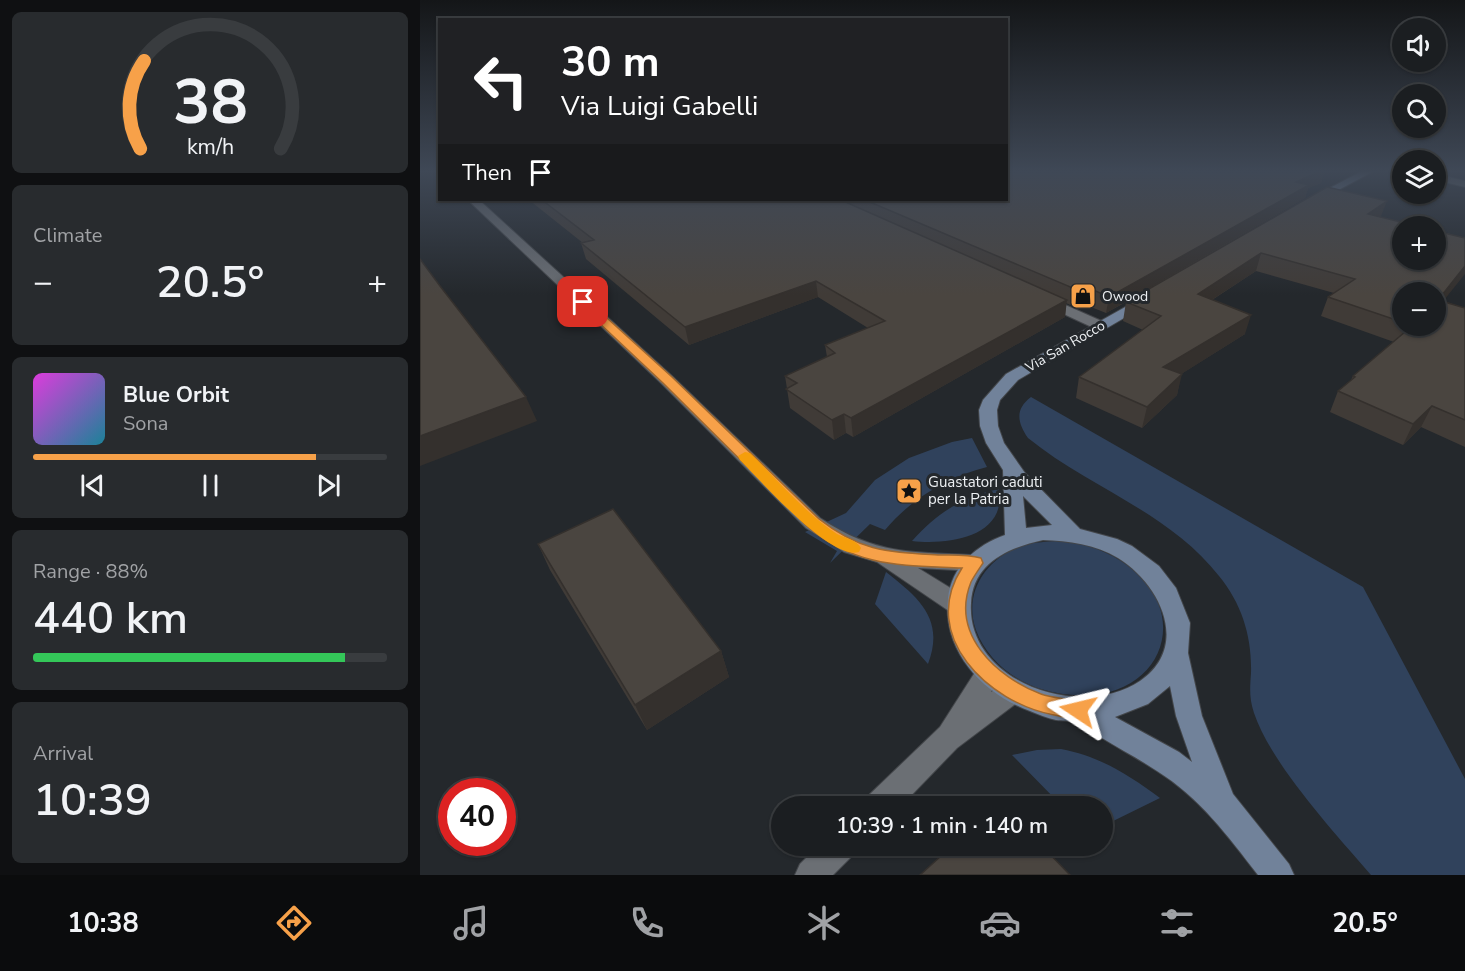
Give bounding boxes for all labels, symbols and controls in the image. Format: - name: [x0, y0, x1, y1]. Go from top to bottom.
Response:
- map controls: [1392, 18, 1446, 336]
- button: sound: [1392, 18, 1446, 72]
- text: 30 m: [561, 34, 660, 91]
- icon: left: [462, 42, 540, 120]
- text: 38: [173, 60, 247, 145]
- button: search: [1392, 84, 1446, 138]
- text: Via Luigi Gabelli: [561, 88, 758, 125]
- text: km/h: [186, 133, 234, 163]
- button: layers: [1392, 150, 1446, 204]
- icon: arrive: [524, 156, 557, 189]
- text: Then: [462, 158, 512, 188]
- button: +: [1392, 216, 1446, 270]
- text: Climate: [33, 222, 102, 249]
- text: 20.5°: [156, 252, 264, 313]
- text: −: [33, 260, 53, 305]
- text: +: [367, 260, 387, 305]
- pin: [557, 276, 608, 327]
- shop icon: Owood: [1068, 281, 1098, 311]
- button: −: [1392, 282, 1446, 336]
- icon: arrive: [566, 285, 599, 318]
- place label: Owood: [1102, 287, 1148, 306]
- street label: Via San Rocco: [1021, 316, 1109, 377]
- text: Blue Orbit: [123, 380, 229, 410]
- text: Sona: [123, 410, 168, 437]
- icon: previous: [76, 469, 109, 502]
- icon: pause: [194, 469, 227, 502]
- icon: next: [312, 469, 345, 502]
- place label: Guastatori caduti per la Patria: [928, 472, 1043, 509]
- place icon: Guastatori caduti per la Patria: [894, 476, 924, 506]
- text: Range · 88%: [33, 558, 148, 585]
- text: 440 km: [33, 588, 188, 649]
- position arrow: [1046, 678, 1110, 742]
- text: Arrival: [33, 740, 93, 767]
- text: 10:39: [33, 770, 152, 831]
- speed limit sign: 40: [438, 778, 516, 856]
- text: 10:39 · 1 min · 140 m: [836, 811, 1048, 841]
- icon: directions: [273, 902, 315, 944]
- icon: music: [450, 902, 492, 944]
- icon: phone: [626, 902, 668, 944]
- icon: climate: [803, 902, 845, 944]
- icon: car: [979, 902, 1021, 944]
- icon: filters: [1156, 902, 1198, 944]
- text: 10:38: [67, 905, 139, 942]
- text: 20.5°: [1332, 905, 1398, 942]

